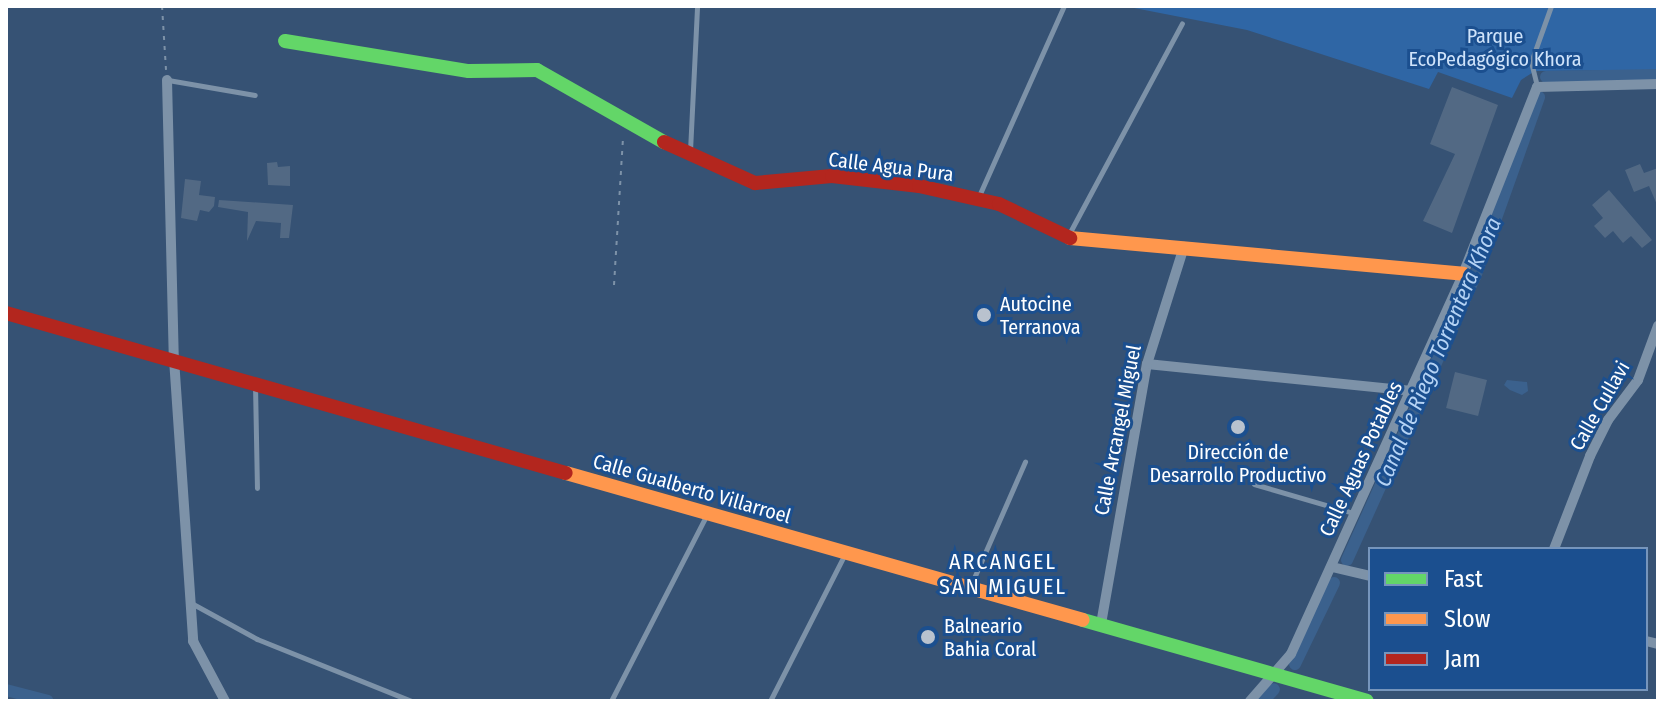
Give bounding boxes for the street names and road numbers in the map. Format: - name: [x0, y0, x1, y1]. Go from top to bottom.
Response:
- street label: Calle Agua Pura: [827, 147, 955, 187]
- street label: Calle Arcangel Miguel: [1090, 343, 1146, 517]
- street label: Calle Cullavi: [1565, 357, 1635, 455]
- street label: Calle Aguas Potables: [1315, 378, 1407, 540]
- street label: Calle Gualberto Villarroel: [590, 449, 794, 529]

